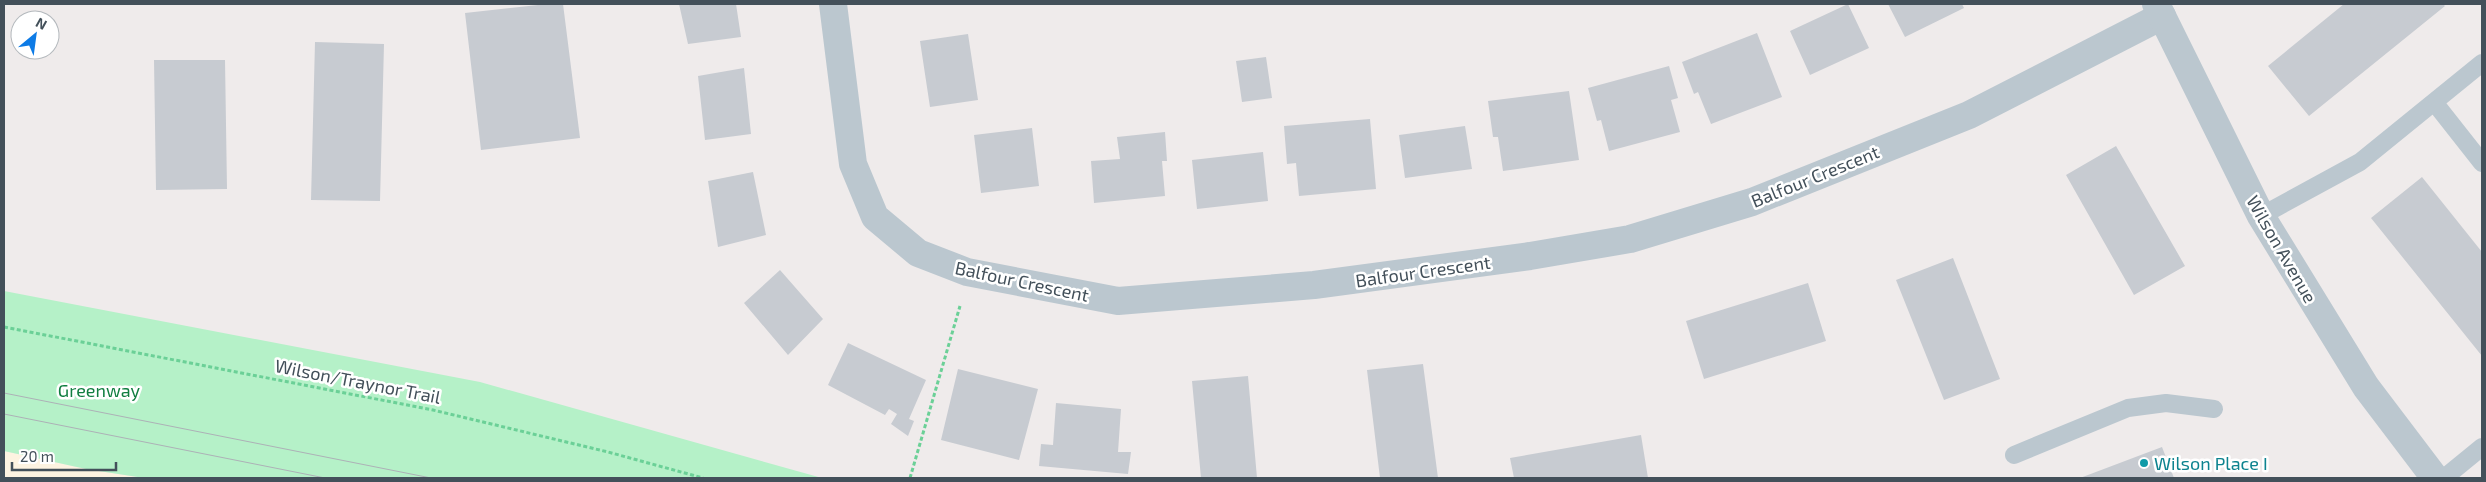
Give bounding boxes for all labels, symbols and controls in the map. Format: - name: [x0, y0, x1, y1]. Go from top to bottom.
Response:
- north arrow: [10, 10, 60, 60]
- text: N: [33, 13, 50, 33]
- street label: Balfour Crescent: [1748, 140, 1882, 212]
- street label: Wilson Avenue: [2242, 191, 2322, 307]
- street label: Balfour Crescent: [1354, 251, 1492, 291]
- street label: Balfour Crescent: [953, 256, 1091, 306]
- street label: Wilson/Traynor Trail: [273, 354, 443, 408]
- park label: Greenway: [58, 379, 141, 401]
- scale bar: [12, 440, 116, 472]
- text: 20 m: [20, 447, 54, 465]
- place label: Wilson Place I: [2154, 452, 2268, 474]
- marker: Wilson Place I: [2138, 457, 2150, 469]

